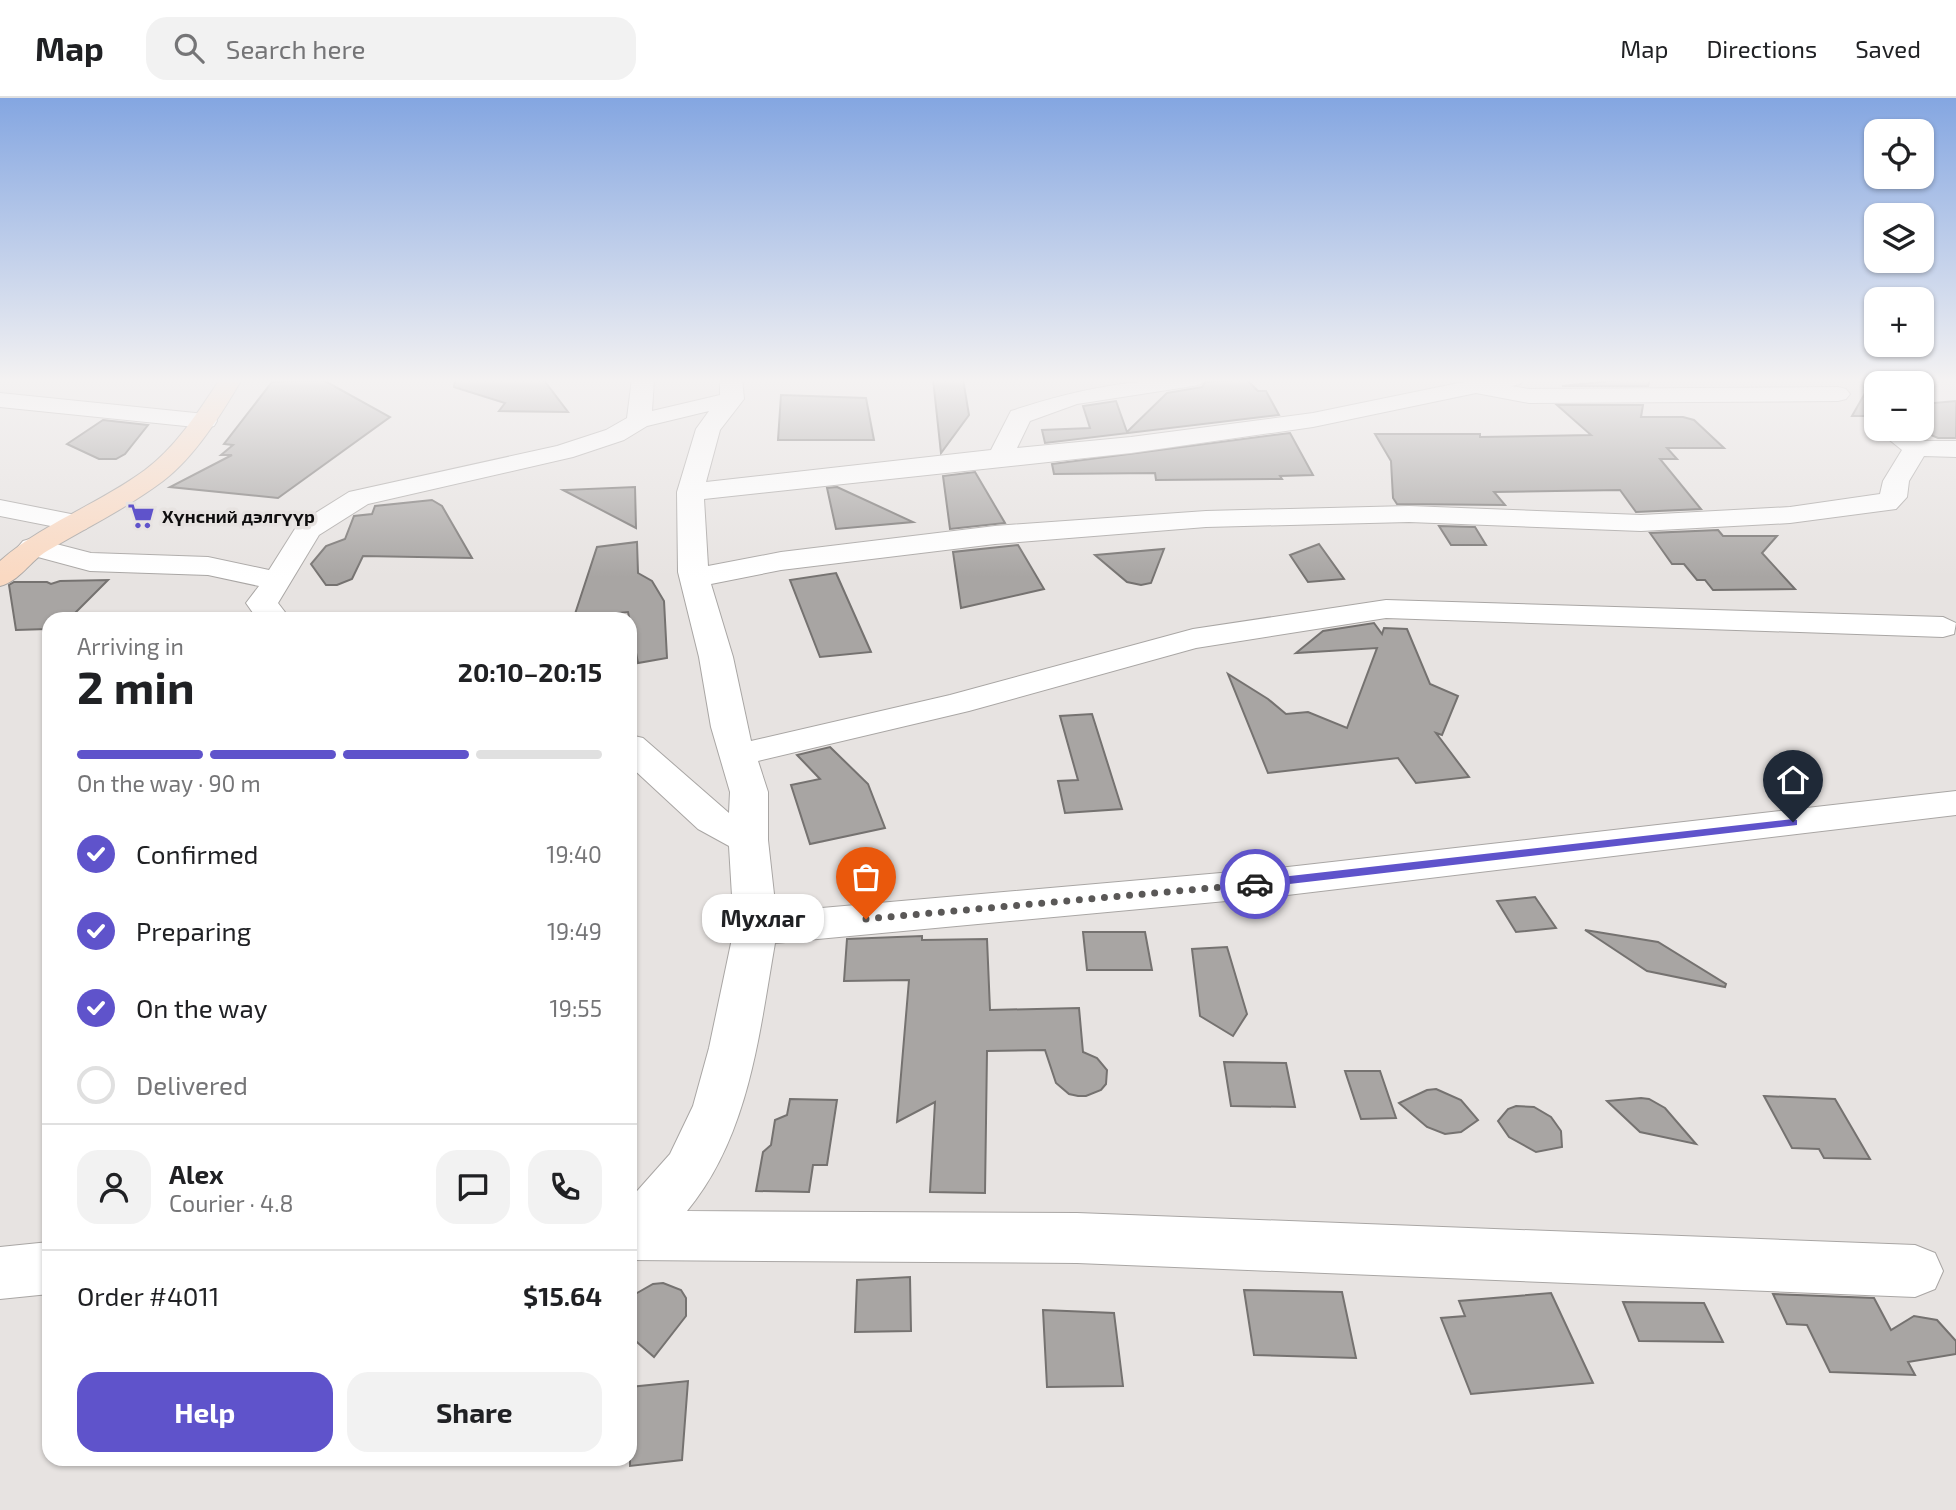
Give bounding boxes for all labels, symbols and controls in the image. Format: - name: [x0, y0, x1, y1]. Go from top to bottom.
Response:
- search box: [146, 17, 636, 80]
- text: Map: [35, 28, 104, 68]
- icon: search: [170, 29, 208, 67]
- text: Search here: [226, 33, 365, 64]
- text: Map: [1620, 34, 1668, 63]
- text: Directions: [1706, 34, 1817, 63]
- text: Saved: [1855, 34, 1921, 63]
- map controls: [1864, 119, 1934, 441]
- button: locate: [1864, 119, 1934, 189]
- button: layers: [1864, 203, 1934, 273]
- button: +: [1864, 287, 1934, 357]
- button: −: [1864, 371, 1934, 441]
- supermarket icon: Хүнсний дэлгүүр: [126, 501, 156, 531]
- place label: Хүнсний дэлгүүр: [162, 505, 315, 527]
- text: Arriving in: [77, 632, 184, 660]
- text: 20:10–20:15: [458, 656, 602, 687]
- text: 2 min: [77, 658, 195, 713]
- pin: [1763, 750, 1823, 822]
- icon: home: [1774, 761, 1812, 799]
- text: On the way · 90 m: [77, 769, 261, 797]
- icon: check: [77, 835, 115, 873]
- text: Confirmed: [136, 838, 259, 869]
- text: 19:40: [546, 840, 602, 868]
- pin: [836, 847, 896, 919]
- courier: [1220, 849, 1290, 919]
- icon: bag: [847, 858, 885, 896]
- icon: car: [1236, 865, 1274, 903]
- callout: Мухлаг: [702, 894, 824, 944]
- text: Мухлаг: [721, 904, 805, 932]
- icon: check: [77, 912, 115, 950]
- text: Preparing: [136, 915, 251, 946]
- text: 19:49: [547, 917, 602, 945]
- icon: check: [77, 989, 115, 1027]
- text: On the way: [136, 992, 267, 1023]
- text: 19:55: [550, 994, 602, 1022]
- text: Delivered: [136, 1069, 248, 1100]
- button: person: [77, 1150, 151, 1224]
- button: chat: [436, 1150, 510, 1224]
- button: phone: [528, 1150, 602, 1224]
- text: Alex: [169, 1158, 224, 1189]
- text: Courier · 4.8: [169, 1189, 293, 1217]
- text: Order #4011: [77, 1280, 219, 1311]
- text: $15.64: [523, 1280, 602, 1311]
- button: Help: [77, 1372, 333, 1452]
- button: Share: [347, 1372, 602, 1452]

